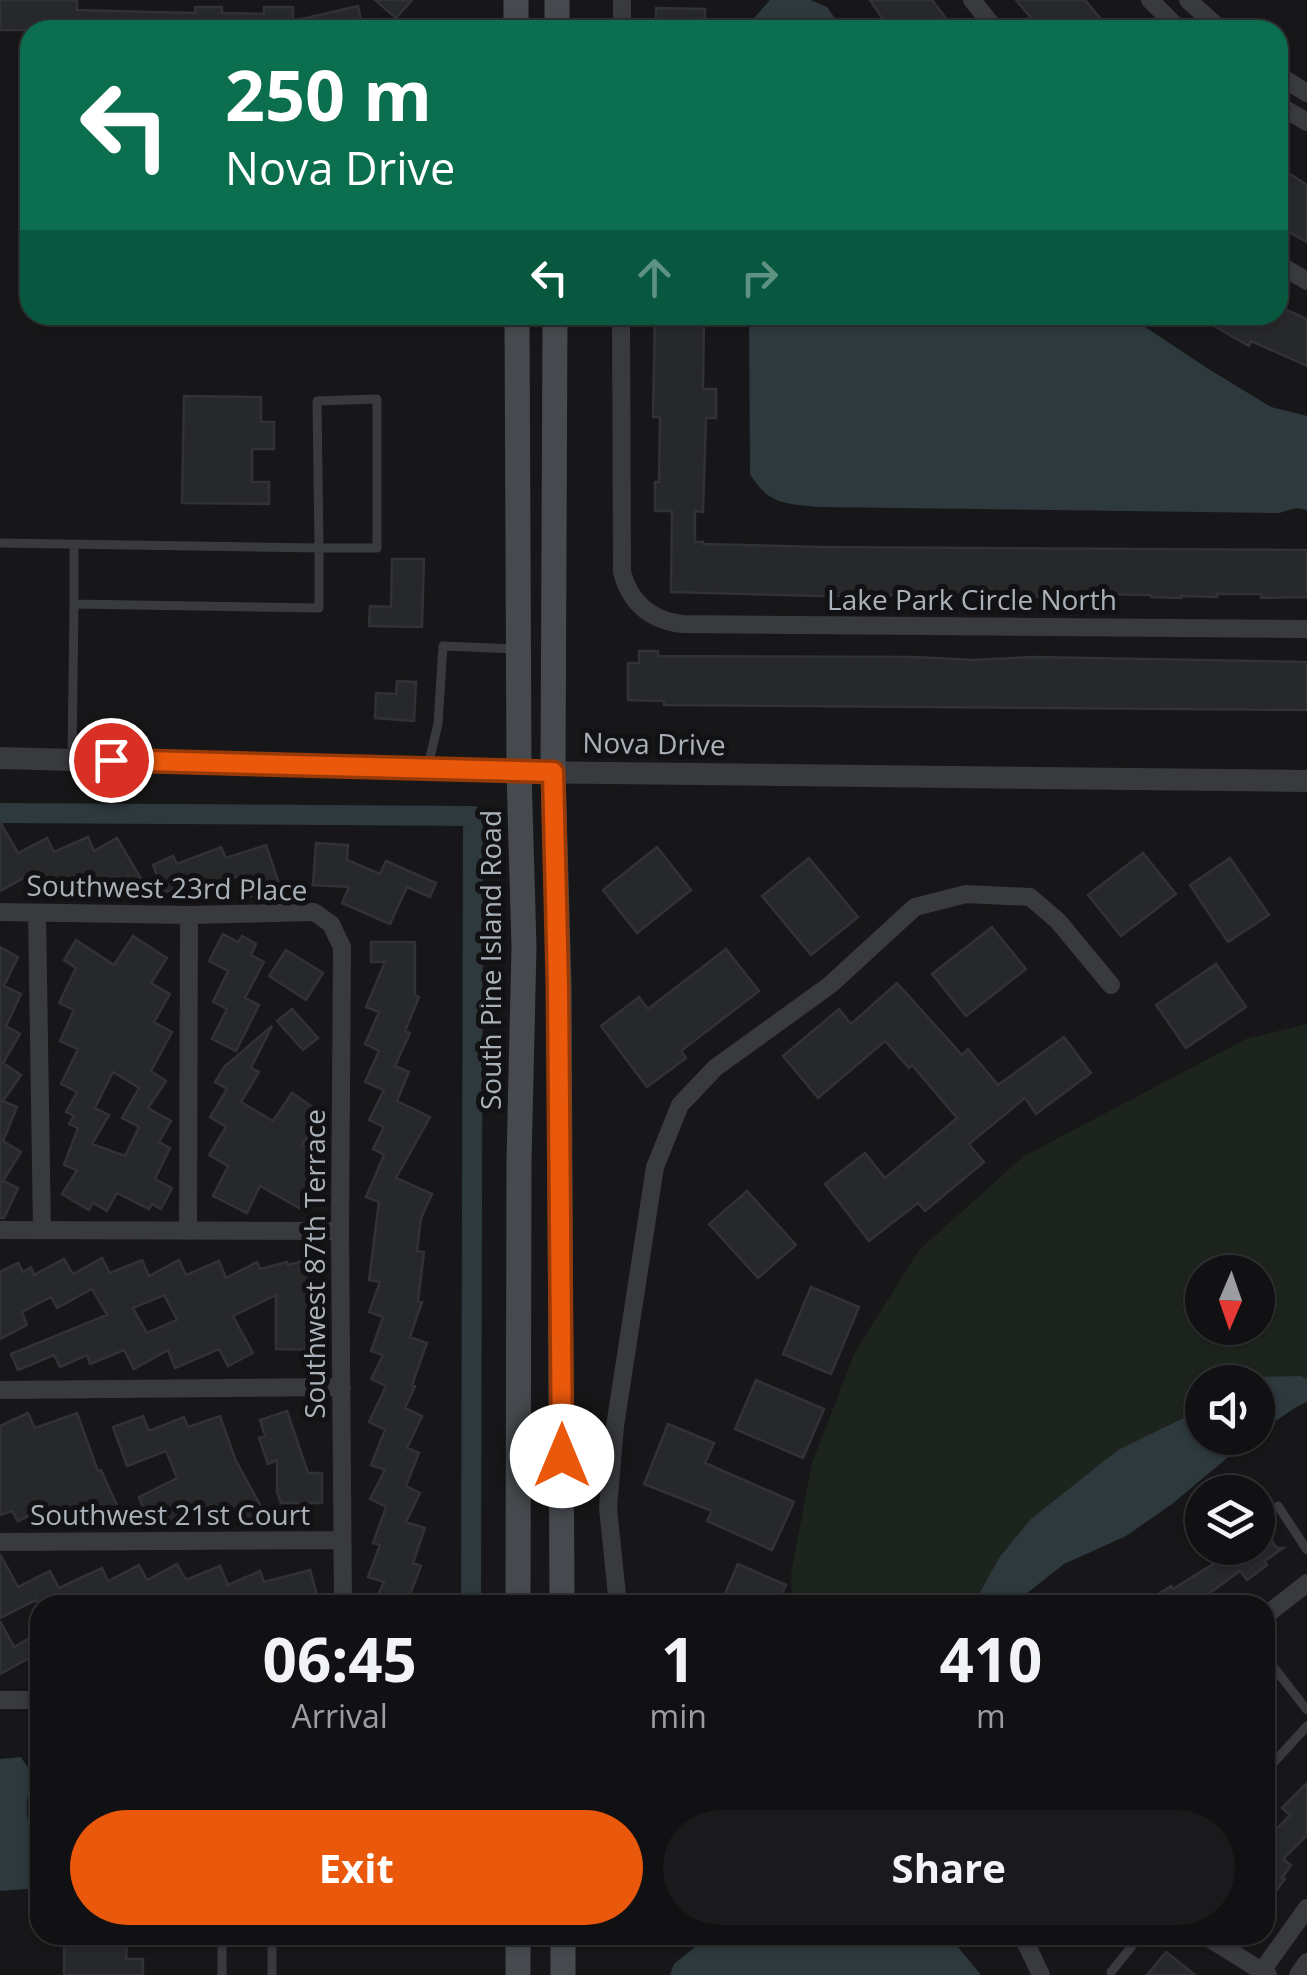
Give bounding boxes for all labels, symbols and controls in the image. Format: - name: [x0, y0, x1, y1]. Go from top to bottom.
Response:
- text: 250 m: [225, 46, 432, 142]
- icon: left: [60, 60, 190, 190]
- text: Nova Drive: [225, 137, 455, 198]
- icon: left: [522, 250, 577, 305]
- icon: ahead: [627, 250, 682, 305]
- icon: right: [732, 250, 787, 305]
- street label: Lake Park Circle North: [827, 580, 1117, 618]
- pin: [69, 718, 154, 803]
- street label: Nova Drive: [582, 723, 726, 763]
- icon: arrive: [84, 733, 139, 788]
- street label: South Pine Island Road: [471, 810, 509, 1110]
- street label: Southwest 23rd Place: [26, 866, 308, 908]
- street label: Southwest 87th Terrace: [295, 1109, 333, 1419]
- north arrow: [1185, 1255, 1275, 1345]
- map controls: [1185, 1255, 1275, 1565]
- button: sound: [1185, 1365, 1275, 1455]
- position arrow: [510, 1404, 614, 1508]
- button: layers: [1185, 1475, 1275, 1565]
- street label: Southwest 21st Court: [30, 1495, 310, 1533]
- text: 06:45: [263, 1618, 417, 1700]
- text: 1: [661, 1618, 695, 1700]
- text: 410: [939, 1618, 1042, 1700]
- text: Arrival: [292, 1694, 388, 1737]
- text: min: [650, 1694, 707, 1737]
- text: m: [976, 1694, 1006, 1737]
- button: Exit: [70, 1810, 643, 1925]
- button: Share: [663, 1810, 1235, 1925]

